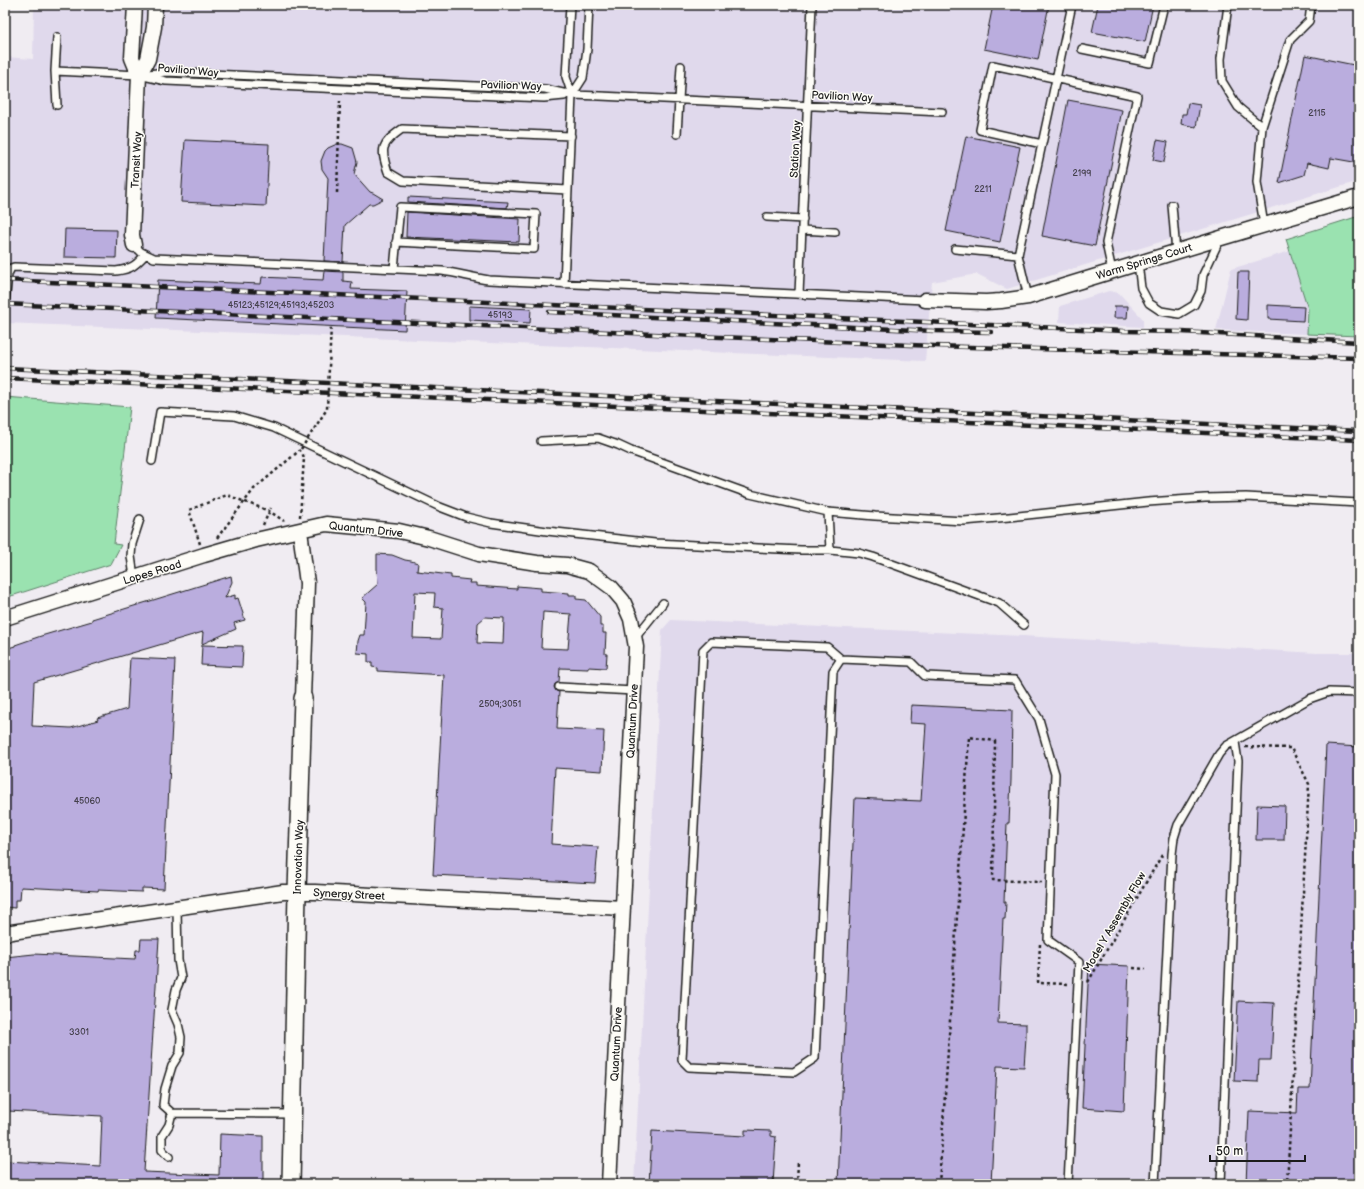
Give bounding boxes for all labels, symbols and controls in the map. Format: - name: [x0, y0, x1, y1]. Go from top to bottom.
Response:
- street label: Pavilion Way: [157, 61, 219, 80]
- street label: Pavilion Way: [480, 78, 542, 93]
- street label: Pavilion Way: [811, 88, 873, 105]
- house number: 2115: [1308, 108, 1326, 119]
- street label: Station Way: [788, 120, 803, 178]
- street label: Transit Way: [129, 131, 144, 189]
- house number: 2199: [1072, 168, 1092, 179]
- house number: 2211: [974, 184, 992, 195]
- street label: Warm Springs Court: [1095, 241, 1194, 282]
- house number: 45123;45129;45193;45203: [228, 300, 335, 311]
- house number: 45193: [488, 310, 513, 321]
- street label: Quantum Drive: [328, 519, 404, 540]
- street label: Lopes Road: [121, 557, 183, 587]
- street label: Quantum Drive: [624, 683, 641, 759]
- house number: 2509;3051: [479, 699, 521, 710]
- house number: 45060: [74, 796, 100, 807]
- street label: Innovation Way: [291, 819, 306, 895]
- street label: Model Y Assembly Flow: [1080, 869, 1149, 975]
- street label: Synergy Street: [313, 886, 386, 903]
- street label: Quantum Drive: [608, 1006, 625, 1082]
- house number: 3301: [69, 1027, 89, 1038]
- scale bar: [1210, 1137, 1305, 1163]
- text: 50 m: [1216, 1144, 1243, 1159]

